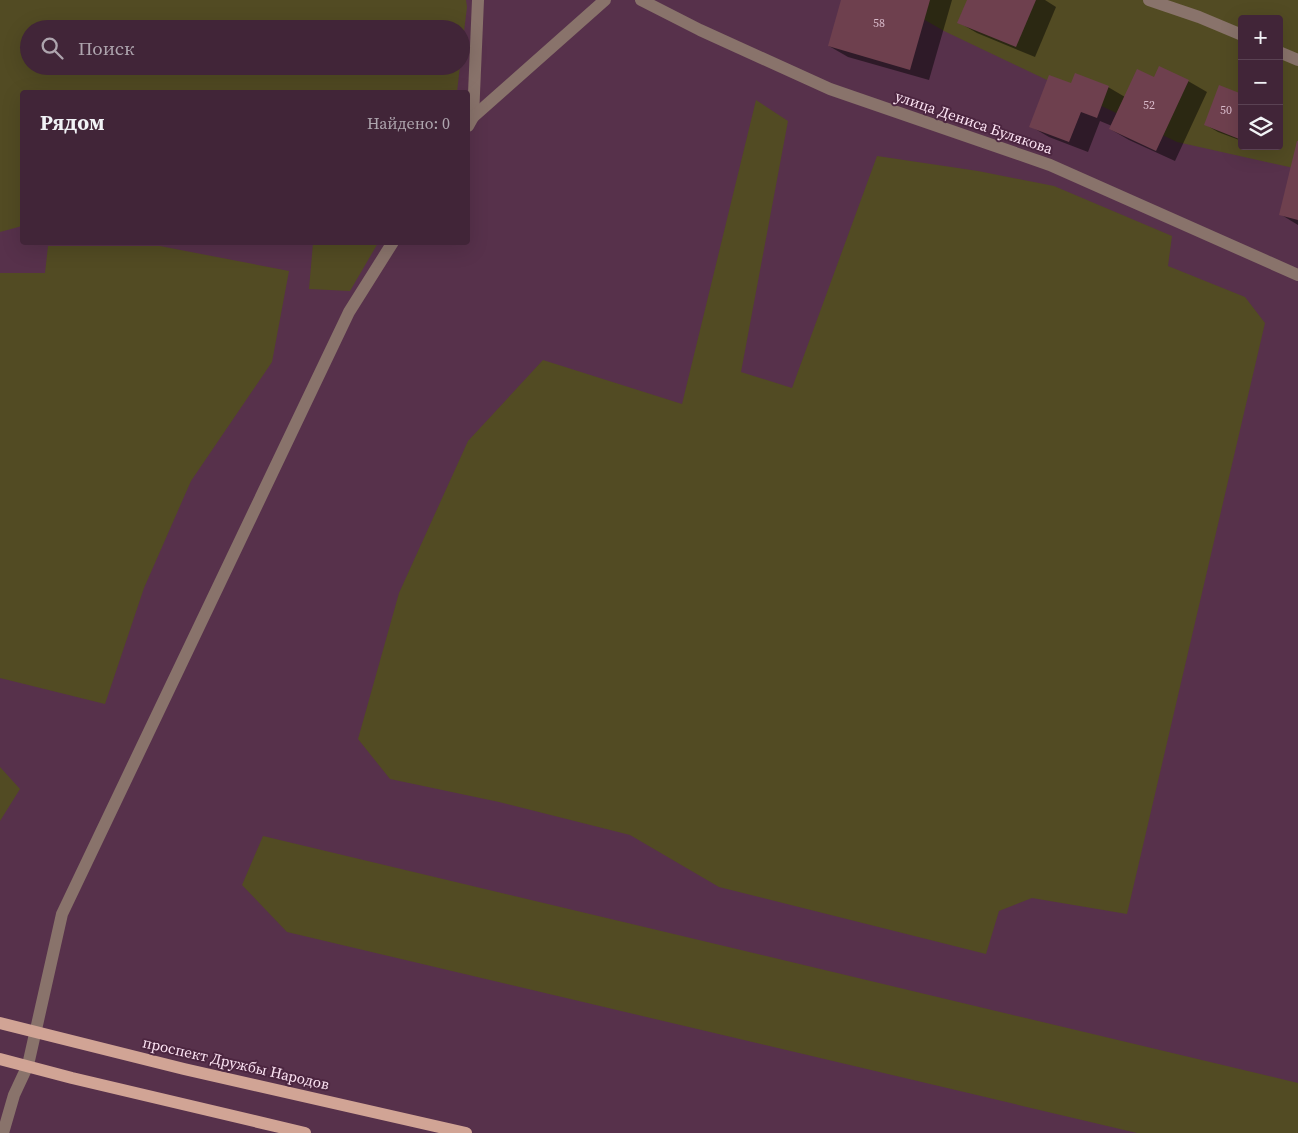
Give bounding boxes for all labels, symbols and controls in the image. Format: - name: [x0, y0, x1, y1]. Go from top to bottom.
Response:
- house number: 58: [873, 15, 885, 31]
- map controls: [1238, 15, 1283, 150]
- button: +: [1238, 15, 1283, 60]
- search box: [20, 20, 470, 75]
- icon: search: [38, 34, 66, 62]
- text: Поиск: [78, 35, 135, 61]
- button: −: [1238, 60, 1283, 105]
- street label: улица Дениса Булякова: [892, 85, 1056, 159]
- house number: 52: [1143, 97, 1155, 113]
- house number: 50: [1220, 102, 1232, 118]
- button: layers: [1238, 105, 1283, 150]
- text: Рядом: [40, 108, 105, 137]
- text: Найдено: 0: [367, 112, 450, 134]
- street label: проспект Дружбы Народов: [141, 1031, 332, 1095]

